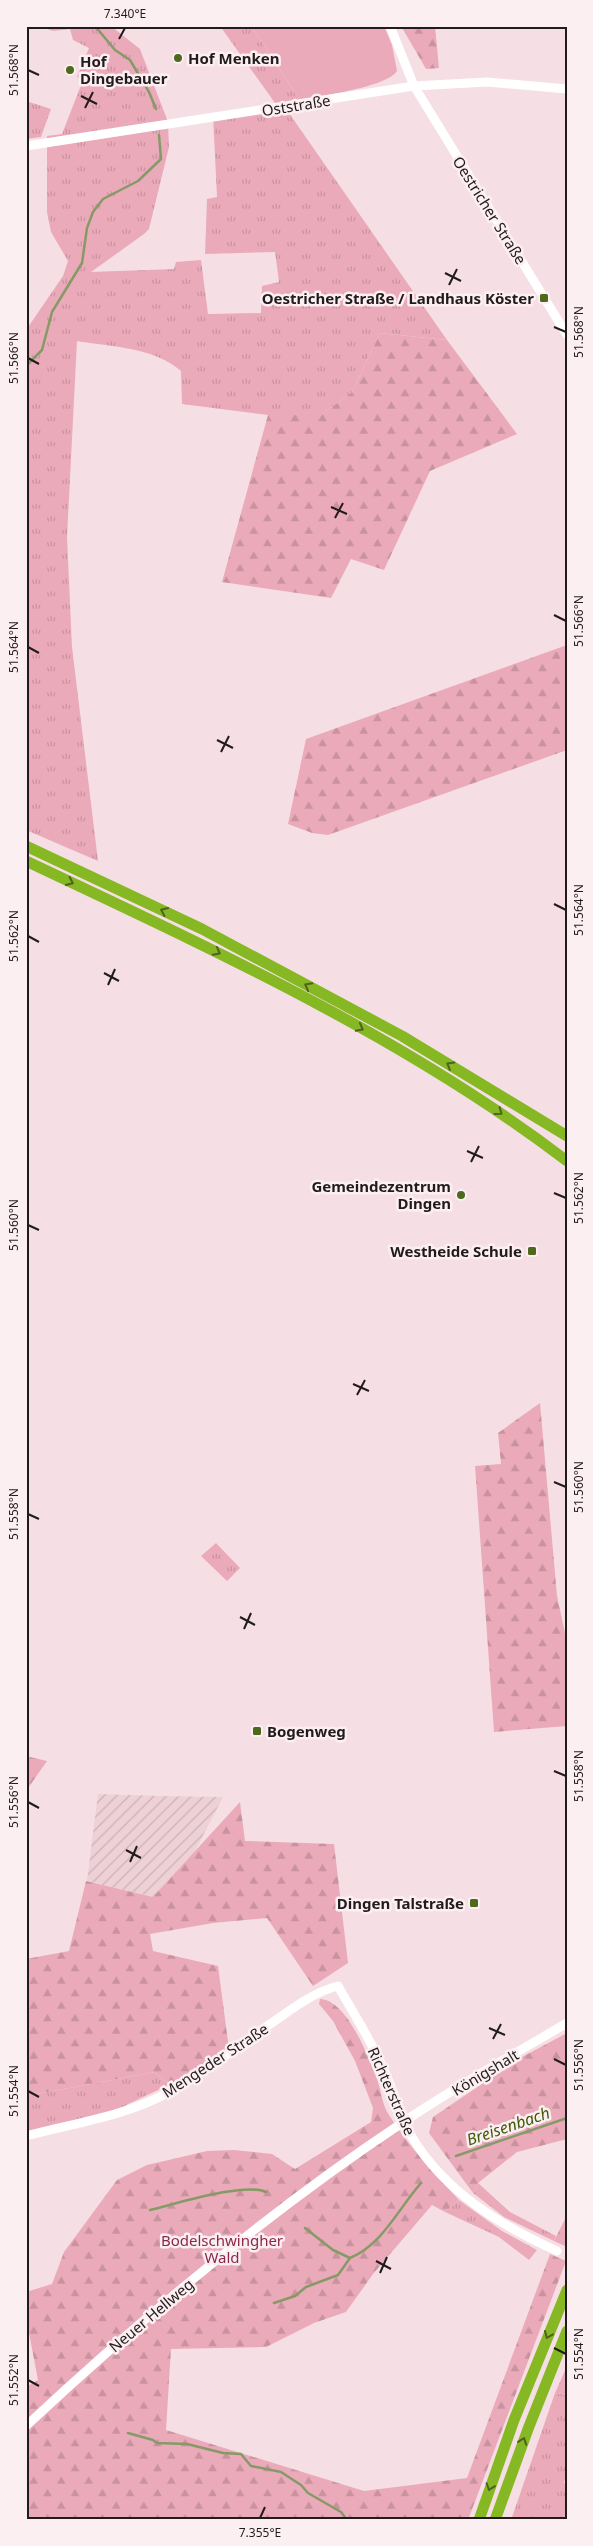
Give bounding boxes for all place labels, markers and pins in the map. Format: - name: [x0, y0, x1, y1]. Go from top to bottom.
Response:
- place label: Hof Menken: [188, 48, 279, 68]
- place label: Hof Dingebauer: [80, 51, 168, 88]
- marker: Hof Menken: [172, 52, 184, 64]
- marker: Hof Dingebauer: [64, 64, 76, 76]
- place label: Oestricher Straße / Landhaus Köster: [262, 288, 534, 308]
- marker: Oestricher Straße / Landhaus Köster: [538, 292, 550, 304]
- place label: Gemeindezentrum Dingen: [311, 1176, 451, 1213]
- marker: Gemeindezentrum Dingen: [455, 1189, 467, 1201]
- place label: Westheide Schule: [390, 1241, 522, 1261]
- marker: Westheide Schule: [526, 1245, 538, 1257]
- place label: Bogenweg: [267, 1721, 346, 1741]
- marker: Bogenweg: [251, 1725, 263, 1737]
- place label: Dingen Talstraße: [337, 1893, 464, 1913]
- marker: Dingen Talstraße: [468, 1897, 480, 1909]

